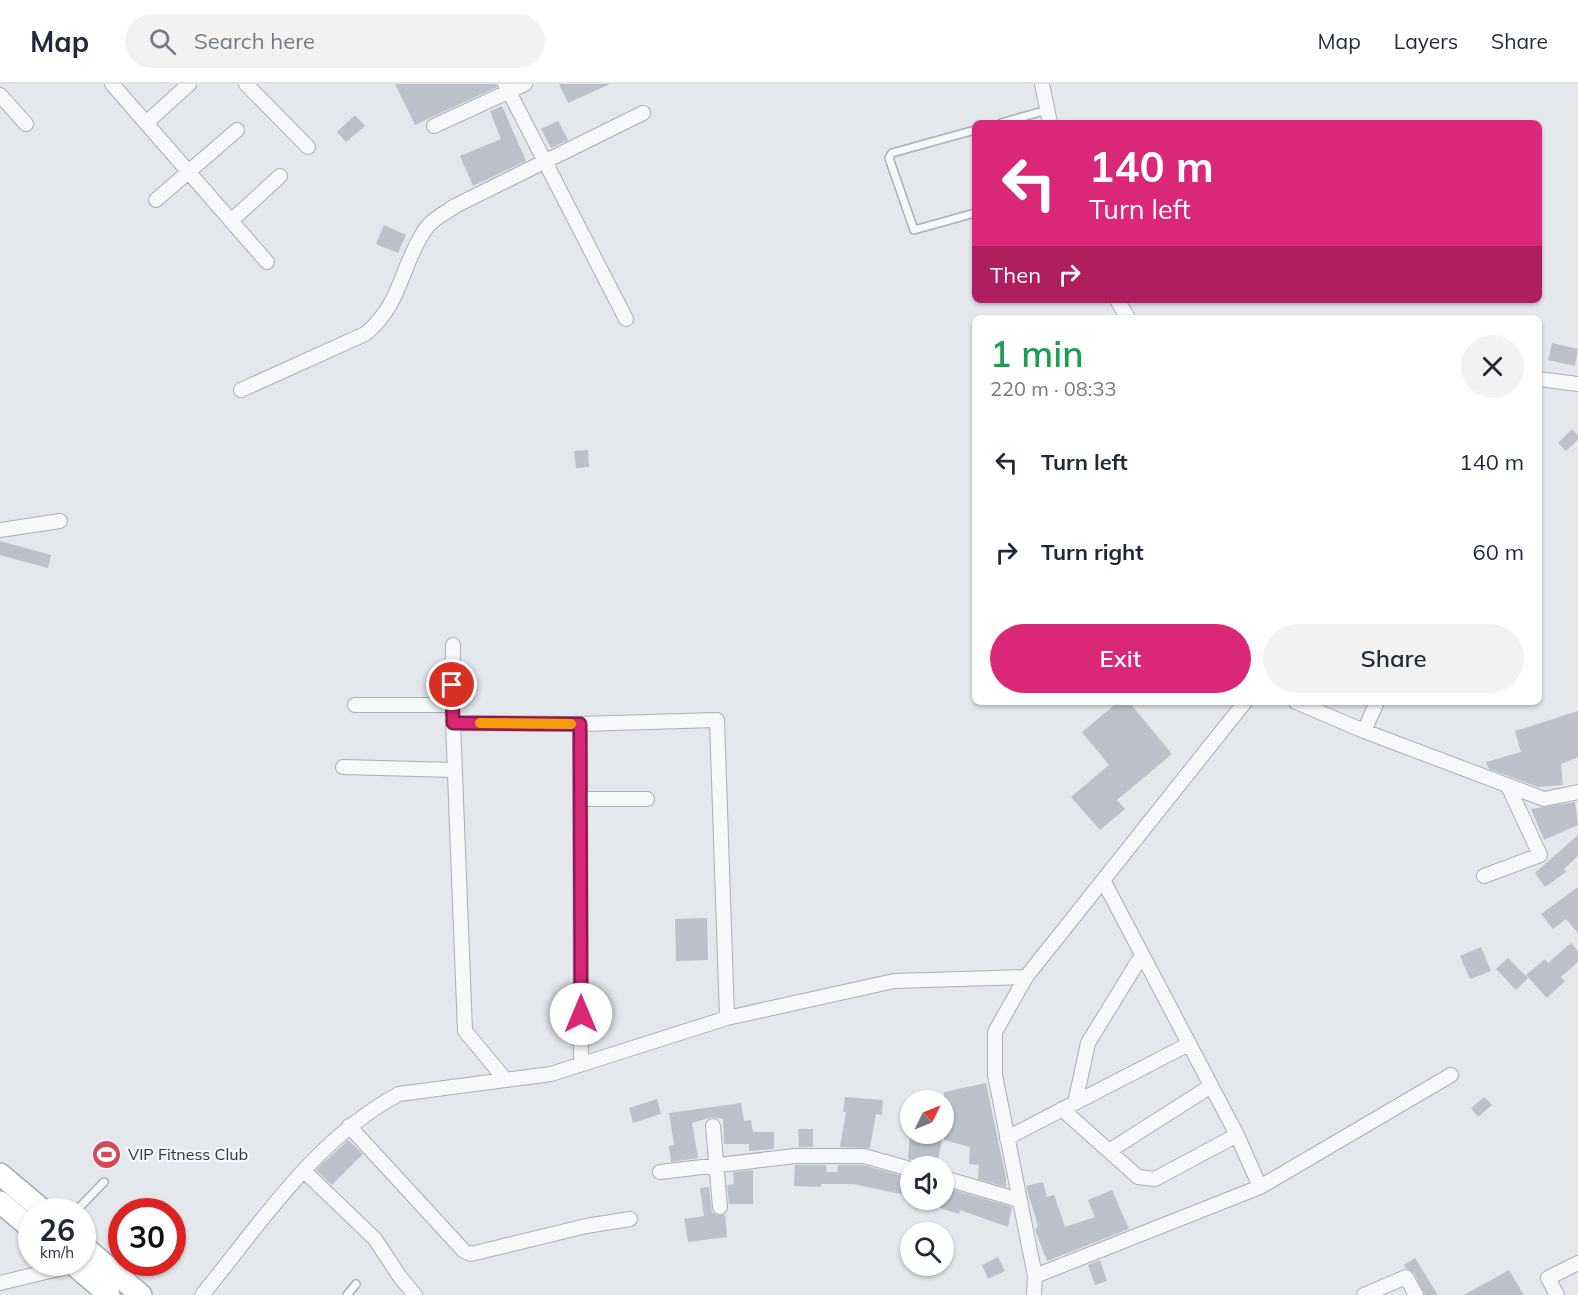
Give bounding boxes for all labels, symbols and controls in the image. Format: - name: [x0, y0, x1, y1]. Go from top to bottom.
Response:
- search box: [125, 14, 545, 68]
- text: Map: [30, 24, 89, 59]
- icon: search: [146, 25, 179, 58]
- text: Search here: [194, 27, 315, 55]
- text: Map: [1318, 28, 1361, 54]
- text: Layers: [1394, 28, 1458, 54]
- text: Share: [1491, 28, 1548, 54]
- text: 140 m: [1089, 140, 1214, 193]
- icon: left: [990, 144, 1068, 222]
- text: Turn left: [1089, 192, 1191, 226]
- icon: right: [1053, 258, 1086, 291]
- text: Then: [990, 261, 1041, 289]
- text: 1 min: [990, 331, 1084, 376]
- button: close: [1461, 335, 1524, 398]
- text: 220 m · 08:33: [990, 376, 1116, 401]
- icon: left: [990, 446, 1023, 479]
- text: Turn left: [1041, 448, 1128, 476]
- text: 140 m: [1459, 448, 1524, 476]
- icon: right: [990, 536, 1023, 569]
- text: Turn right: [1041, 538, 1144, 566]
- text: 60 m: [1473, 538, 1524, 566]
- button: Exit: [990, 624, 1251, 693]
- button: Share: [1263, 624, 1524, 693]
- pin: [426, 659, 477, 710]
- icon: arrive: [435, 668, 468, 701]
- position arrow: [549, 982, 613, 1046]
- north arrow: [900, 1090, 954, 1144]
- map controls: [900, 1090, 954, 1276]
- sports icon: VIP Fitness Club: [91, 1138, 123, 1170]
- place label: VIP Fitness Club: [128, 1144, 248, 1164]
- button: sound: [900, 1156, 954, 1210]
- speed limit sign: 30: [108, 1198, 186, 1276]
- text: 26: [39, 1211, 75, 1249]
- button: search: [900, 1222, 954, 1276]
- text: km/h: [40, 1243, 74, 1262]

